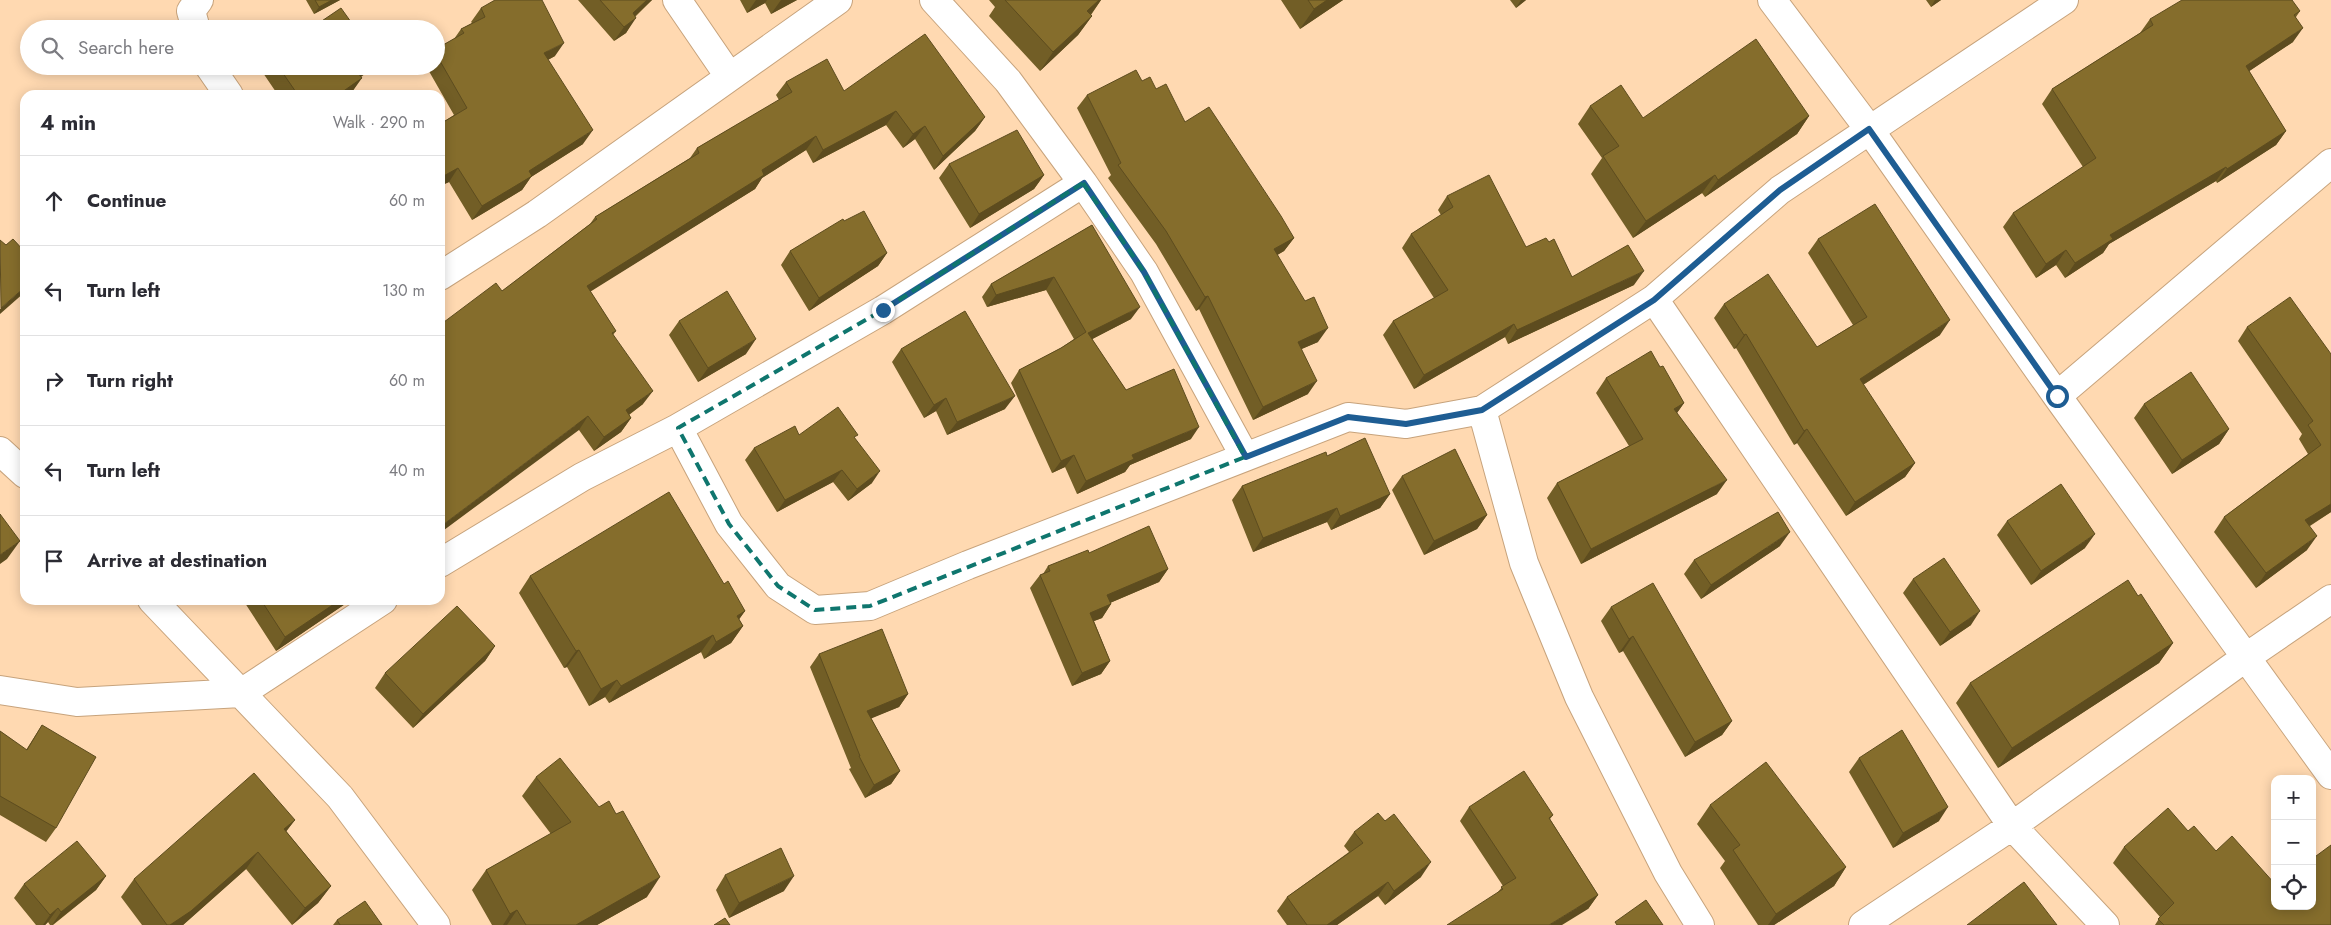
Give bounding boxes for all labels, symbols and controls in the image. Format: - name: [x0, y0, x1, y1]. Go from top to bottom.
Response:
- search box: [20, 20, 445, 75]
- icon: search: [38, 34, 66, 62]
- text: Search here: [78, 34, 174, 61]
- text: 4 min: [40, 108, 96, 138]
- text: Walk · 290 m: [333, 111, 425, 134]
- icon: ahead: [40, 187, 68, 215]
- text: Continue: [87, 187, 166, 214]
- text: 60 m: [389, 189, 425, 212]
- icon: left: [40, 277, 68, 305]
- text: Turn left: [87, 277, 160, 304]
- text: 130 m: [382, 279, 425, 302]
- route end: [872, 299, 895, 322]
- icon: right: [40, 367, 68, 395]
- text: Turn right: [87, 367, 173, 394]
- text: 60 m: [389, 369, 425, 392]
- route start: [2046, 385, 2069, 408]
- icon: left: [40, 457, 68, 485]
- text: Turn left: [87, 457, 160, 484]
- text: 40 m: [389, 459, 425, 482]
- icon: arrive: [40, 547, 68, 575]
- text: Arrive at destination: [87, 547, 267, 574]
- map controls: [2271, 775, 2316, 910]
- button: +: [2271, 775, 2316, 820]
- button: −: [2271, 820, 2316, 865]
- button: locate: [2271, 865, 2316, 910]

